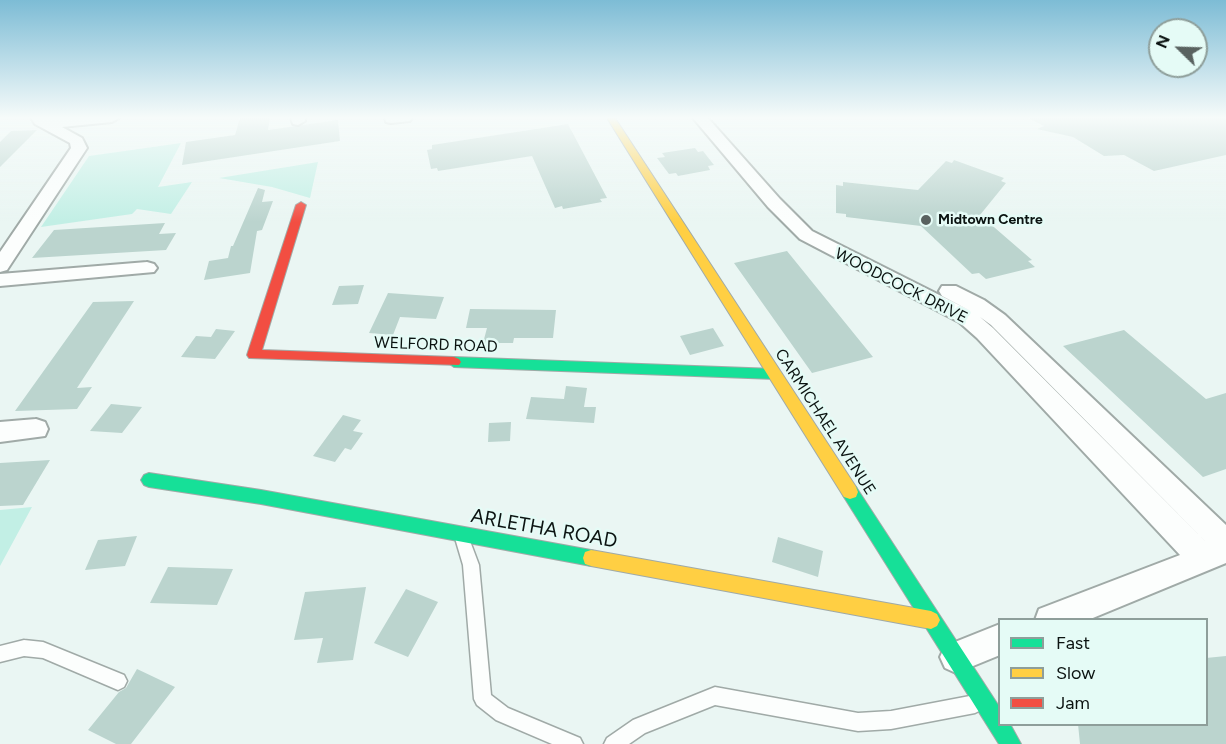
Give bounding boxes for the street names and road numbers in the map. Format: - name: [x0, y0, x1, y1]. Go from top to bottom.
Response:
- street label: WOODCOCK DRIVE: [831, 244, 971, 328]
- street label: WELFORD ROAD: [374, 333, 498, 357]
- street label: CARMICHAEL AVENUE: [771, 345, 879, 499]
- street label: ARLETHA ROAD: [469, 504, 619, 554]

